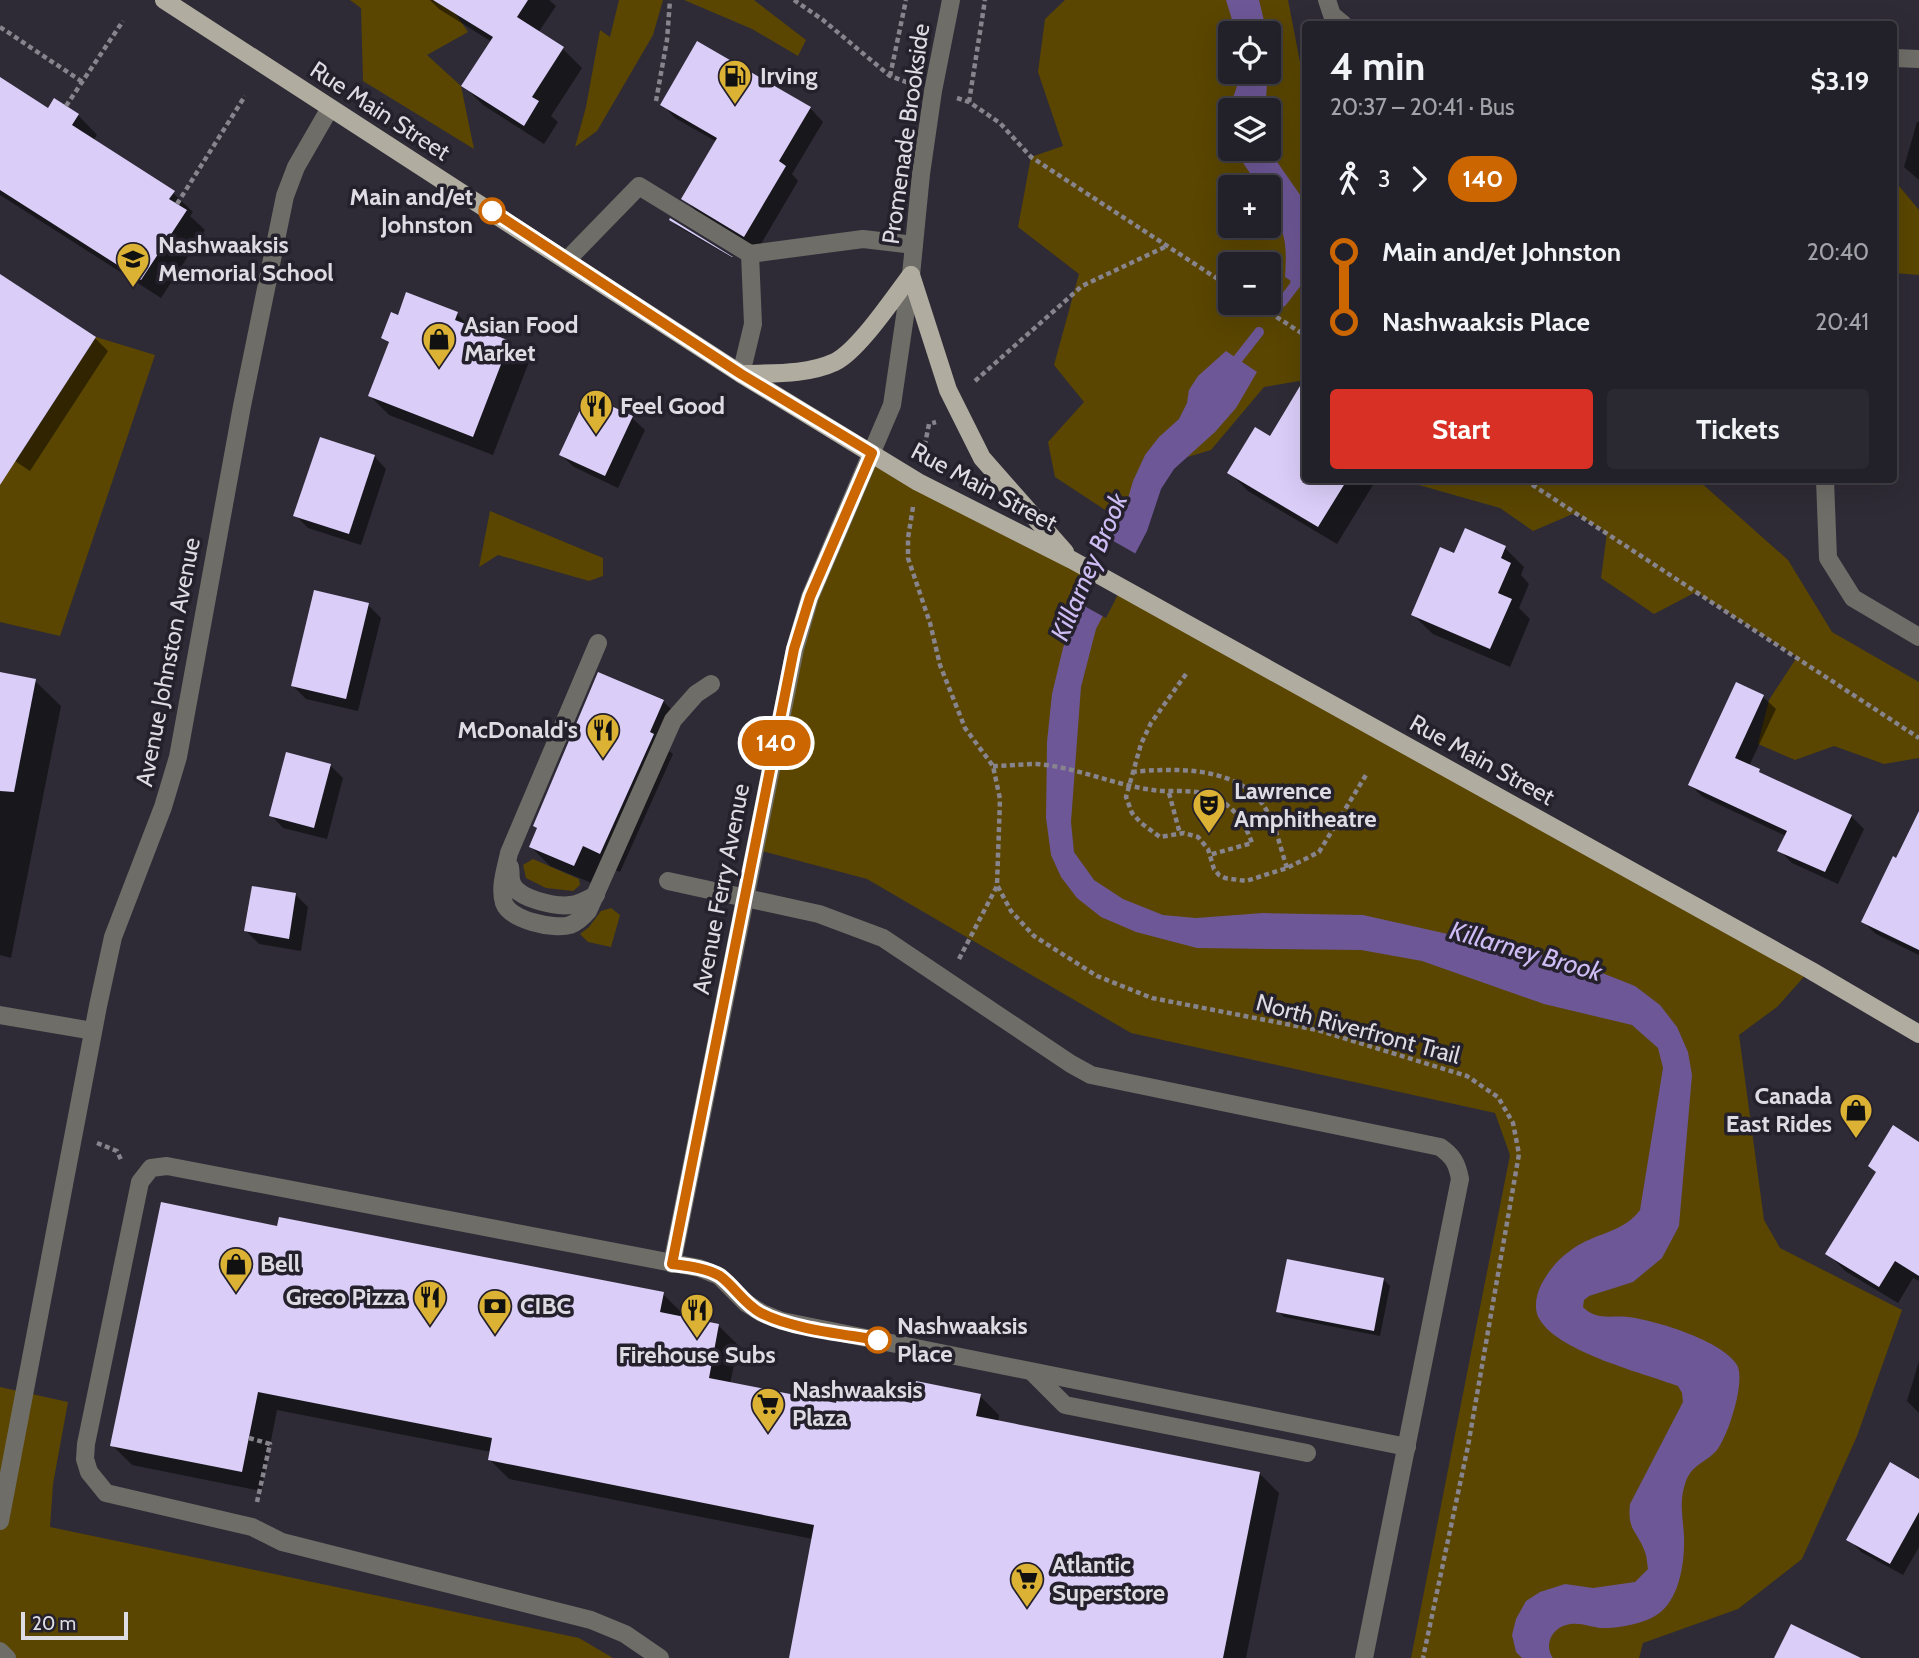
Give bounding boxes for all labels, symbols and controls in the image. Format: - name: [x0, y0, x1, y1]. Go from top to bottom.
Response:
- map controls: [1218, 21, 1281, 315]
- button: locate: [1218, 21, 1281, 84]
- street label: Promenade Brookside: [876, 22, 935, 246]
- text: 4 min: [1330, 43, 1425, 90]
- street label: Rue Main Street: [305, 55, 456, 167]
- fuel station icon: Irving: [716, 57, 754, 106]
- place label: Irving: [760, 61, 817, 90]
- text: $3.19: [1810, 65, 1869, 97]
- text: 20:37 – 20:41 · Bus: [1330, 93, 1514, 121]
- button: layers: [1218, 98, 1281, 161]
- icon: walk: [1330, 160, 1368, 198]
- icon: forward: [1400, 160, 1438, 198]
- text: 140: [1462, 164, 1503, 193]
- text: 3: [1378, 165, 1390, 193]
- button: +: [1218, 175, 1281, 238]
- place label: Main and/et Johnston: [350, 182, 473, 239]
- marker: Main and/et Johnston: [479, 198, 505, 224]
- place label: Nashwaaksis Memorial School: [158, 230, 334, 287]
- text: Main and/et Johnston: [1382, 236, 1621, 268]
- text: 20:40: [1807, 238, 1869, 266]
- school or university icon: Nashwaaksis Memorial School: [114, 240, 152, 289]
- button: −: [1218, 252, 1281, 315]
- text: Nashwaaksis Place: [1382, 306, 1590, 338]
- text: 20:41: [1815, 308, 1869, 336]
- place label: Asian Food Market: [464, 310, 578, 367]
- shop icon: Asian Food Market: [420, 320, 458, 369]
- restaurant icon: Feel Good: [577, 387, 615, 436]
- button: Start: [1330, 389, 1593, 469]
- button: Tickets: [1607, 389, 1869, 469]
- place label: Feel Good: [620, 391, 725, 420]
- street label: Rue Main Street: [906, 436, 1062, 537]
- water label: Killarney Brook: [1044, 488, 1135, 645]
- street label: Avenue Johnston Avenue: [129, 535, 206, 789]
- street label: Rue Main Street: [1405, 708, 1560, 811]
- restaurant icon: McDonald's: [584, 711, 622, 760]
- place label: McDonald's: [457, 715, 578, 744]
- line badge: 140: [736, 720, 816, 766]
- text: 140: [756, 728, 796, 757]
- place label: Lawrence Amphitheatre: [1234, 776, 1377, 833]
- street label: Avenue Ferry Avenue: [686, 781, 755, 997]
- theatre icon: Lawrence Amphitheatre: [1190, 786, 1228, 835]
- water label: Killarney Brook: [1446, 914, 1607, 988]
- street label: North Riverfront Trail: [1253, 987, 1464, 1070]
- place label: Canada East Rides: [1726, 1081, 1832, 1138]
- shop icon: Canada East Rides: [1837, 1091, 1875, 1140]
- shop icon: Bell: [217, 1245, 255, 1294]
- place label: Bell: [260, 1249, 300, 1278]
- restaurant icon: Greco Pizza: [411, 1278, 449, 1327]
- place label: Greco Pizza: [286, 1282, 406, 1311]
- bank icon: CIBC: [476, 1287, 514, 1336]
- place label: CIBC: [520, 1291, 571, 1320]
- restaurant icon: Firehouse Subs: [678, 1291, 716, 1340]
- place label: Nashwaaksis Place: [897, 1311, 1028, 1368]
- marker: Nashwaaksis Place: [865, 1327, 891, 1353]
- place label: Firehouse Subs: [618, 1340, 776, 1369]
- place label: Nashwaaksis Plaza: [792, 1375, 923, 1432]
- supermarket icon: Nashwaaksis Plaza: [749, 1385, 787, 1434]
- place label: Atlantic Superstore: [1052, 1550, 1165, 1607]
- supermarket icon: Atlantic Superstore: [1008, 1560, 1046, 1609]
- scale bar: [21, 1609, 128, 1641]
- text: 20 m: [32, 1612, 76, 1635]

